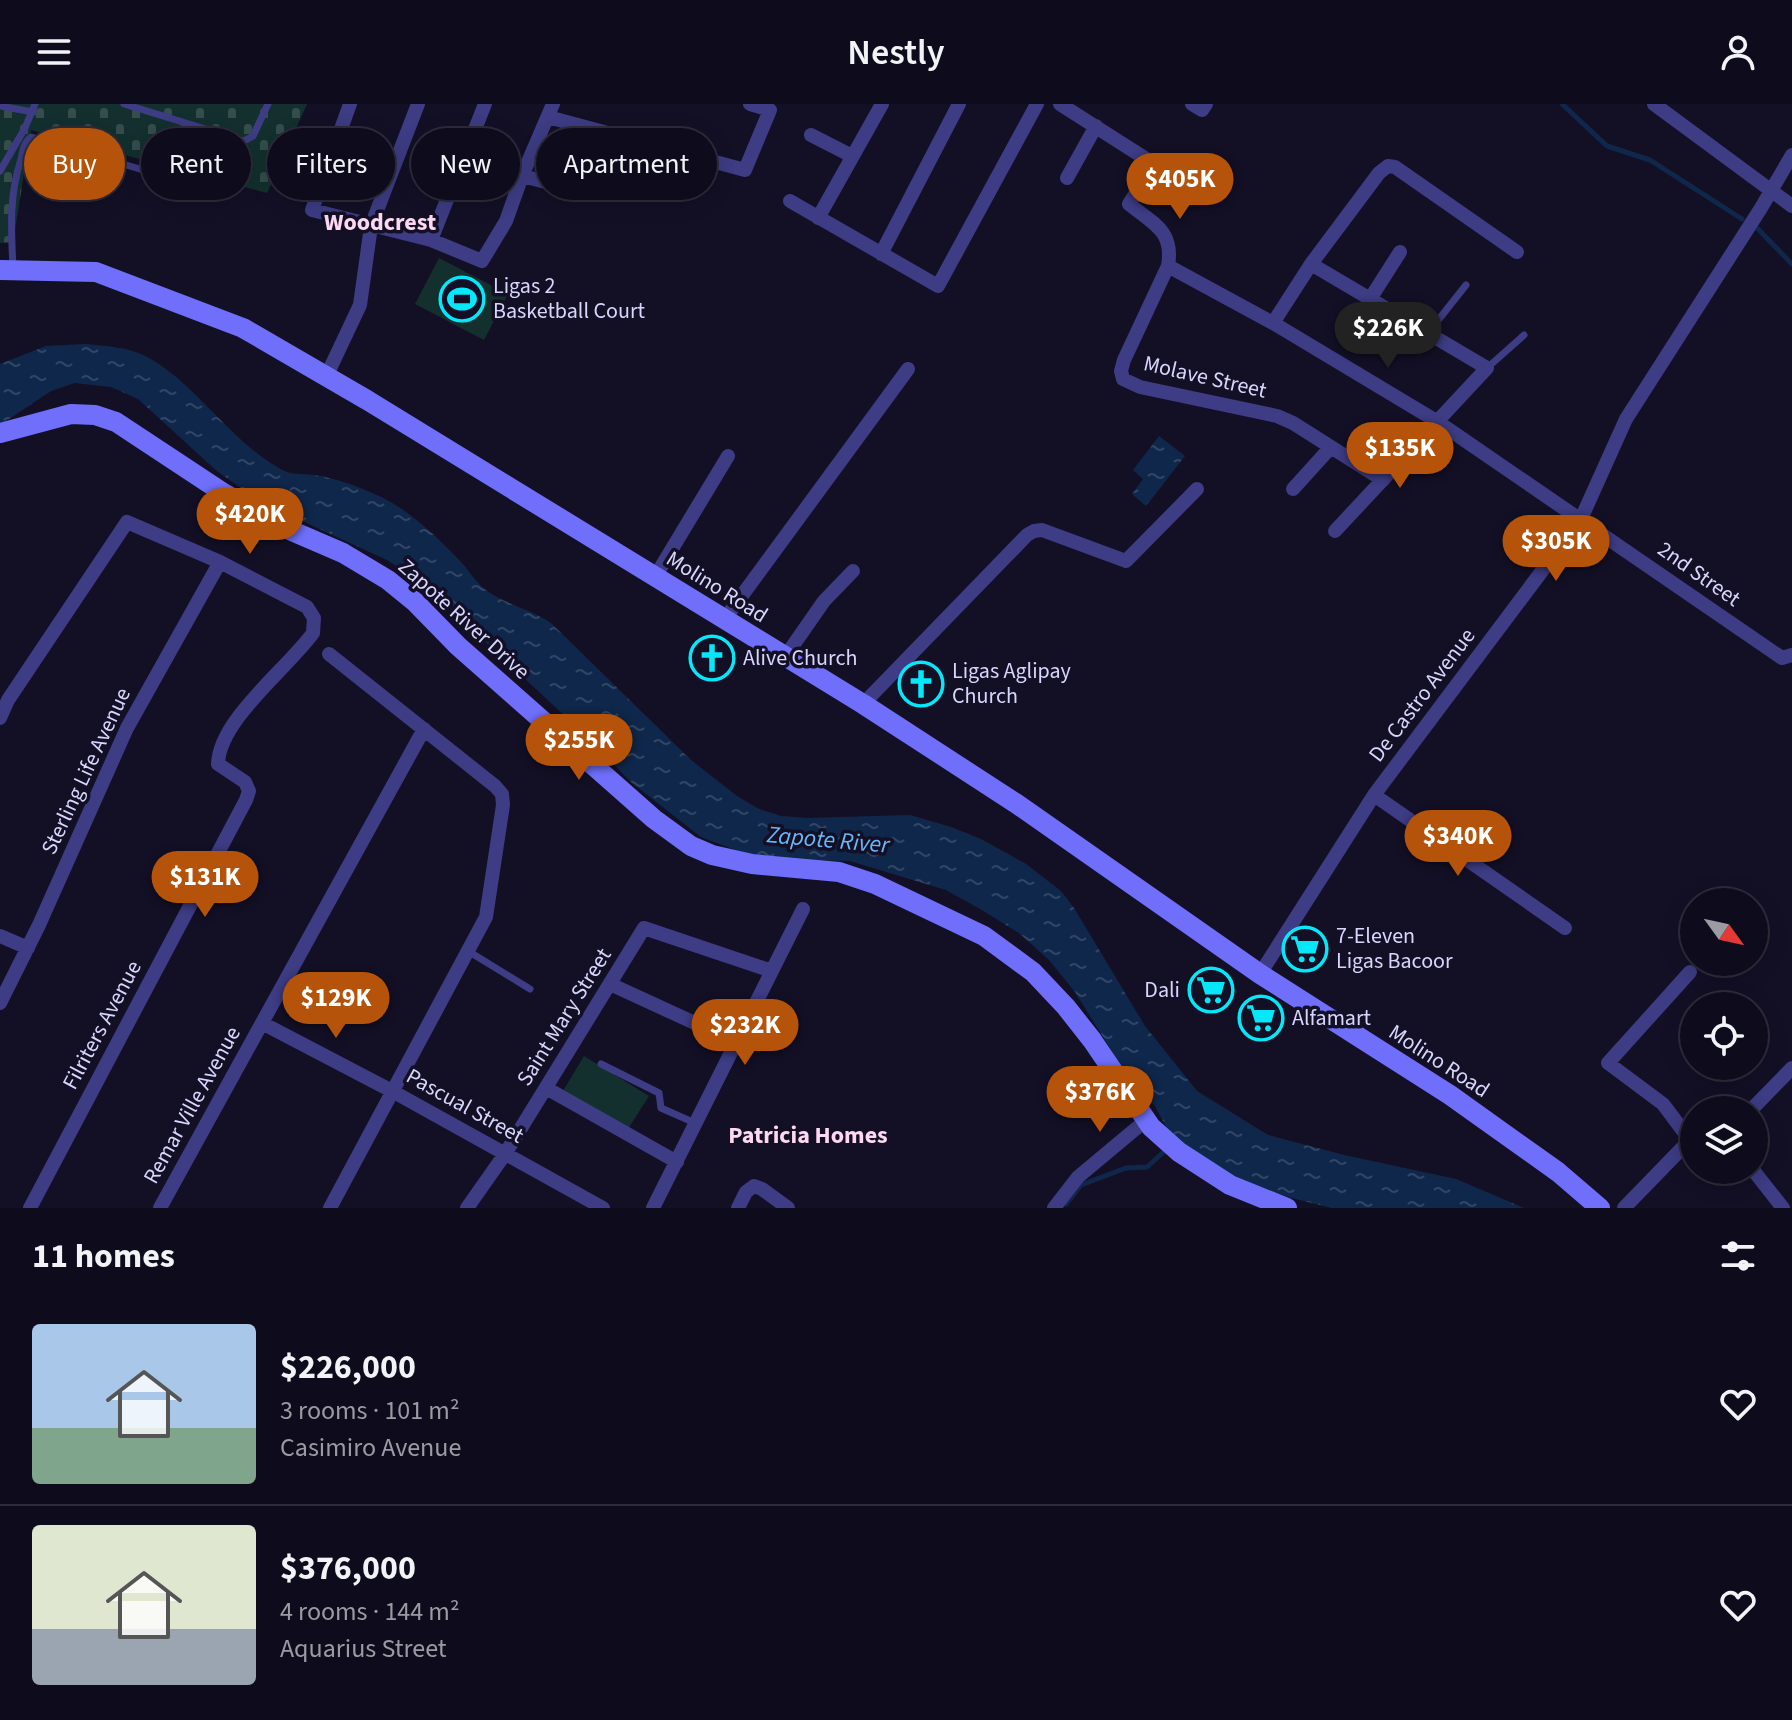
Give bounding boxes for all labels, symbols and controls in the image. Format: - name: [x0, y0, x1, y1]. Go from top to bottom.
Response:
- text: Nestly: [847, 27, 945, 78]
- icon: menu: [32, 30, 76, 74]
- icon: person: [1716, 30, 1760, 74]
- chip: Buy: [24, 128, 125, 200]
- chip: Rent: [141, 128, 251, 200]
- chip: Filters: [267, 128, 395, 200]
- chip: New: [411, 128, 520, 200]
- chip: Apartment: [536, 128, 717, 200]
- pin: $405K: [1124, 153, 1236, 221]
- text: $405K: [1145, 160, 1215, 197]
- district label: Woodcrest: [324, 205, 436, 240]
- place label: Ligas 2 Basketball Court: [493, 270, 646, 327]
- sports icon: Ligas 2 Basketball Court: [438, 275, 486, 323]
- pin: $226K: [1332, 302, 1444, 370]
- text: $226K: [1353, 309, 1423, 346]
- street label: Molave Street: [1140, 347, 1270, 407]
- pin: $135K: [1344, 422, 1456, 490]
- text: $135K: [1365, 429, 1435, 466]
- pin: $420K: [194, 488, 306, 556]
- text: $420K: [215, 495, 285, 532]
- pin: $305K: [1500, 515, 1612, 583]
- text: $305K: [1521, 522, 1591, 559]
- street label: 2nd Street: [1651, 534, 1747, 615]
- street label: Molino Road: [660, 543, 774, 631]
- street label: Zapote River Drive: [391, 551, 537, 687]
- street label: De Castro Avenue: [1361, 621, 1483, 769]
- church icon: Alive Church: [688, 634, 736, 682]
- place label: Alive Church: [743, 642, 857, 674]
- place label: Ligas Aglipay Church: [952, 655, 1072, 712]
- church icon: Ligas Aglipay Church: [897, 660, 945, 708]
- street label: Sterling Life Avenue: [33, 682, 139, 860]
- pin: $255K: [523, 714, 635, 782]
- text: $255K: [544, 721, 614, 758]
- pin: $340K: [1402, 810, 1514, 878]
- water label: Zapote River: [764, 817, 893, 863]
- text: $340K: [1423, 817, 1493, 854]
- pin: $131K: [149, 851, 261, 919]
- text: $131K: [170, 858, 240, 895]
- north arrow: [1680, 888, 1768, 976]
- map controls: [1680, 888, 1768, 1184]
- place label: 7-Eleven Ligas Bacoor: [1336, 920, 1453, 977]
- supermarket icon: 7-Eleven Ligas Bacoor: [1281, 925, 1329, 973]
- street label: Saint Mary Street: [509, 941, 620, 1092]
- street label: Filriters Avenue: [55, 955, 149, 1095]
- supermarket icon: Dali: [1187, 966, 1235, 1014]
- pin: $129K: [280, 972, 392, 1040]
- place label: Dali: [1144, 974, 1180, 1006]
- text: $129K: [301, 979, 371, 1016]
- button: locate: [1680, 992, 1768, 1080]
- supermarket icon: Alfamart: [1237, 994, 1285, 1042]
- pin: $232K: [689, 999, 801, 1067]
- place label: Alfamart: [1292, 1002, 1372, 1034]
- text: $232K: [710, 1006, 780, 1043]
- street label: Molino Road: [1382, 1016, 1496, 1106]
- street label: Remar Ville Avenue: [135, 1020, 249, 1190]
- street label: Pascual Street: [400, 1060, 530, 1152]
- pin: $376K: [1044, 1066, 1156, 1134]
- text: $376K: [1065, 1073, 1135, 1110]
- button: layers: [1680, 1096, 1768, 1184]
- district label: Patricia Homes: [728, 1118, 888, 1153]
- text: 11 homes: [32, 1232, 175, 1281]
- icon: filters: [1716, 1234, 1760, 1278]
- text: $226,000: [280, 1343, 416, 1392]
- icon: home: [96, 1356, 192, 1452]
- icon: heart: [1716, 1382, 1760, 1426]
- text: 3 rooms · 101 m²: [280, 1392, 459, 1429]
- text: Casimiro Avenue: [280, 1429, 461, 1466]
- text: $376,000: [280, 1544, 416, 1593]
- icon: home: [96, 1557, 192, 1653]
- icon: heart: [1716, 1583, 1760, 1627]
- text: 4 rooms · 144 m²: [280, 1593, 459, 1630]
- text: Aquarius Street: [280, 1630, 447, 1667]

